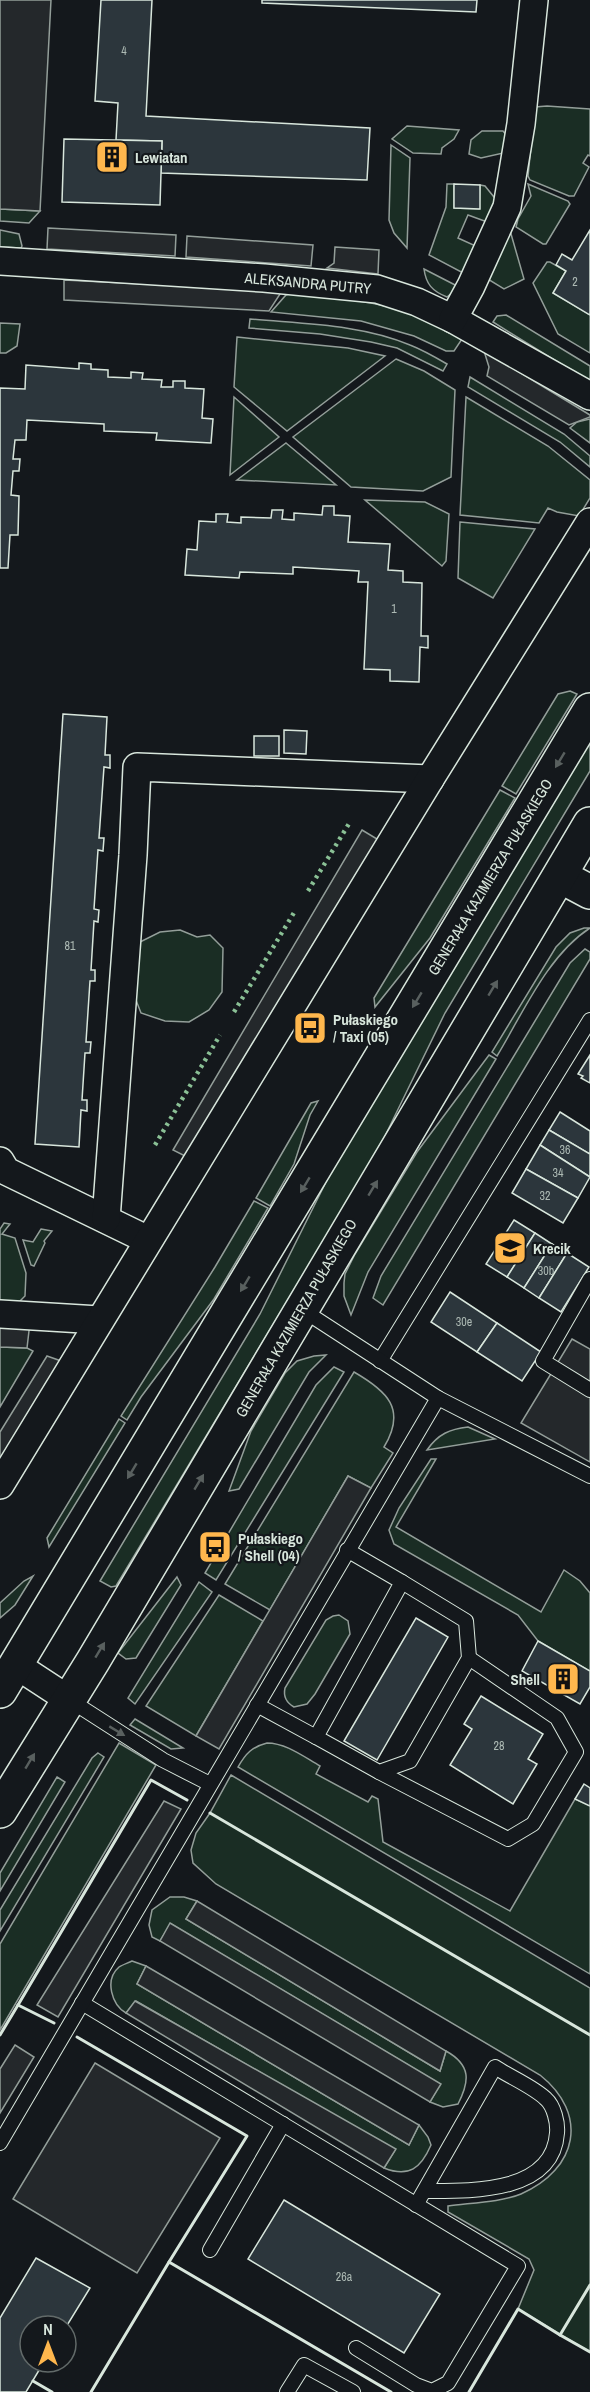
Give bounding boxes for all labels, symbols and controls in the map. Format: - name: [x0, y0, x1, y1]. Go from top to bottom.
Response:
- house number: 4: [121, 43, 127, 59]
- building icon: Lewiatan: [94, 139, 130, 175]
- place label: Lewiatan: [135, 147, 188, 168]
- street label: ALEKSANDRA PUTRY: [243, 267, 373, 299]
- house number: 2: [572, 274, 578, 290]
- house number: 1: [391, 601, 397, 617]
- one-way arrow: [555, 752, 565, 769]
- street label: GENERAŁA KAZIMIERZA PUŁASKIEGO: [423, 775, 557, 979]
- house number: 81: [65, 938, 76, 954]
- one-way arrow: [487, 980, 498, 996]
- one-way arrow: [412, 992, 423, 1008]
- place label: Pułaskiego / Taxi (05): [333, 1009, 398, 1047]
- bus stop icon: Pułaskiego / Taxi (05): [292, 1010, 328, 1046]
- house number: 36: [560, 1142, 570, 1158]
- house number: 34: [553, 1165, 564, 1181]
- one-way arrow: [300, 1176, 311, 1193]
- one-way arrow: [368, 1180, 379, 1196]
- house number: 32: [540, 1188, 550, 1204]
- street label: GENERAŁA KAZIMIERZA PUŁASKIEGO: [231, 1215, 361, 1421]
- school or university icon: Krecik: [492, 1230, 528, 1266]
- place label: Krecik: [533, 1238, 571, 1259]
- house number: 30b: [538, 1263, 554, 1279]
- one-way arrow: [239, 1276, 250, 1292]
- house number: 30e: [456, 1314, 472, 1330]
- one-way arrow: [126, 1463, 137, 1479]
- one-way arrow: [194, 1474, 205, 1490]
- place label: Pułaskiego / Shell (04): [238, 1528, 303, 1566]
- bus stop icon: Pułaskiego / Shell (04): [197, 1529, 233, 1565]
- one-way arrow: [94, 1642, 105, 1658]
- building icon: Shell: [545, 1661, 581, 1697]
- place label: Shell: [511, 1669, 540, 1690]
- one-way arrow: [109, 1726, 126, 1736]
- house number: 28: [494, 1738, 504, 1754]
- one-way arrow: [25, 1753, 36, 1769]
- house number: 26a: [336, 2269, 353, 2285]
- north arrow: [18, 2314, 78, 2374]
- text: N: [43, 2318, 53, 2340]

